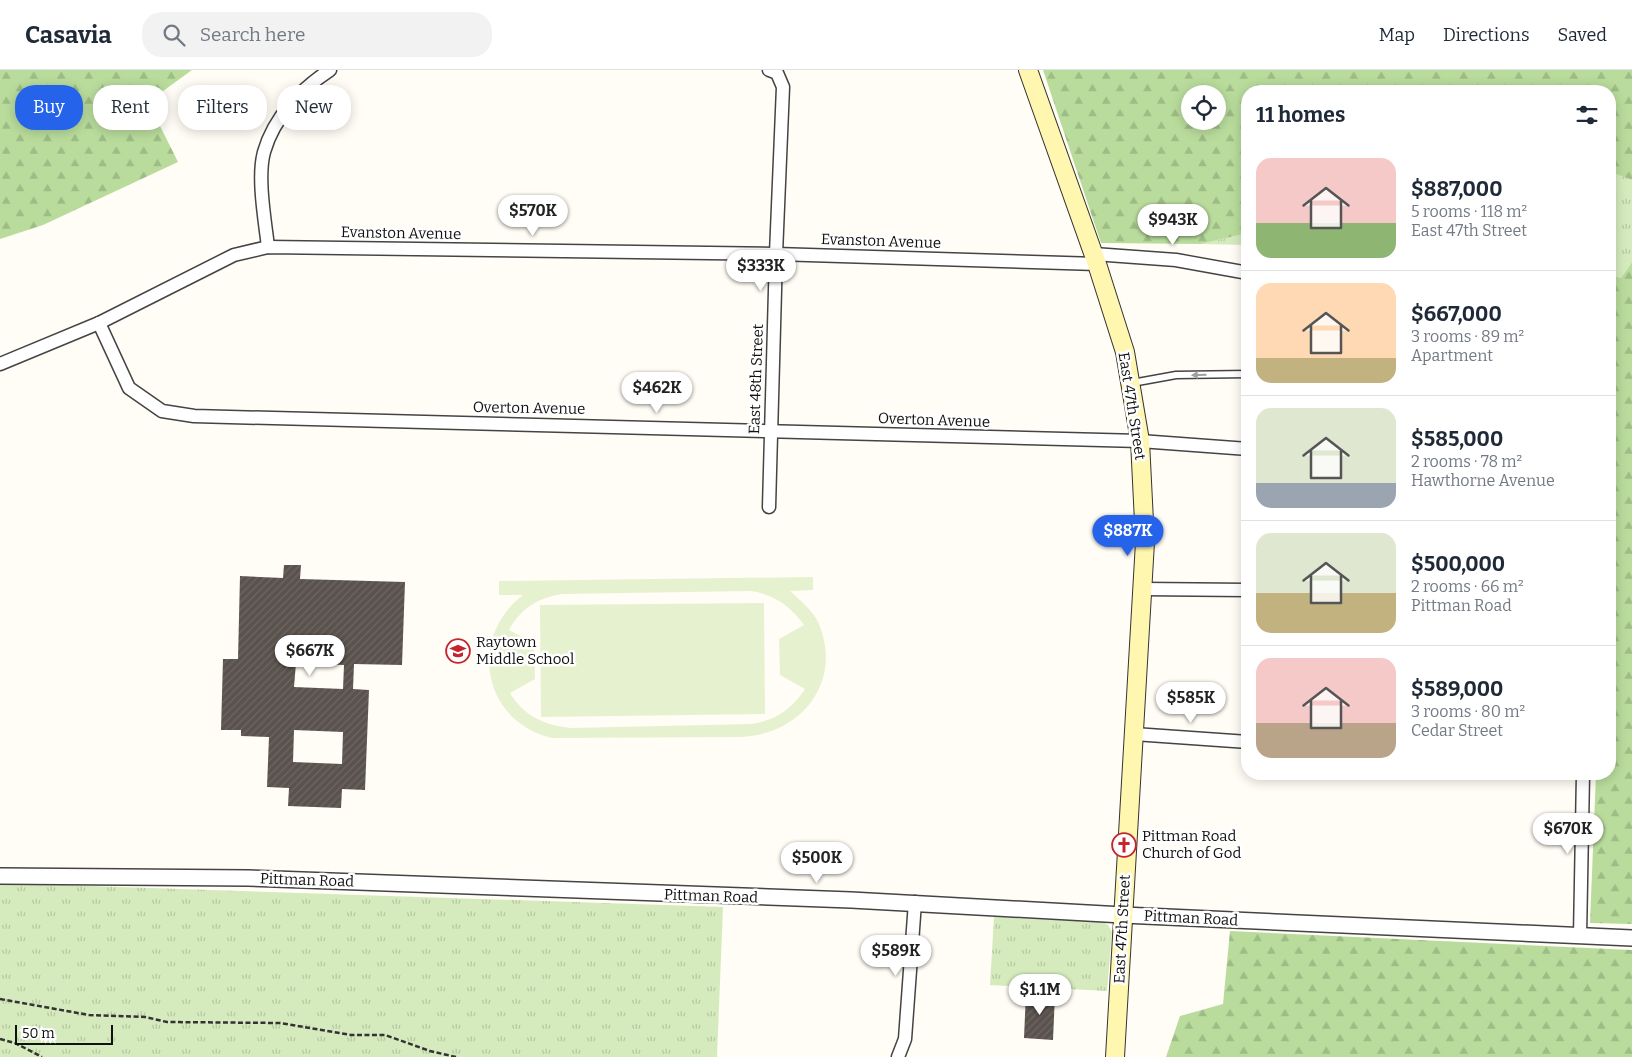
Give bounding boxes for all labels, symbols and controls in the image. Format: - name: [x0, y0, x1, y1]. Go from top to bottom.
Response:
- search box: [142, 12, 492, 57]
- text: Casavia: [25, 21, 112, 49]
- icon: search: [160, 21, 188, 49]
- text: Search here: [200, 23, 305, 46]
- text: Map: [1379, 24, 1415, 46]
- text: Directions: [1443, 24, 1530, 46]
- text: Saved: [1558, 24, 1607, 46]
- chip: Buy: [15, 85, 83, 130]
- chip: Rent: [93, 85, 168, 130]
- chip: Filters: [178, 85, 267, 130]
- chip: New: [277, 85, 351, 130]
- map controls: [1181, 85, 1226, 130]
- button: locate: [1181, 85, 1226, 130]
- icon: filters: [1573, 101, 1601, 129]
- text: 11 homes: [1256, 102, 1345, 128]
- text: $887,000: [1411, 176, 1503, 202]
- icon: home: [1296, 178, 1356, 238]
- pin: $570K: [498, 194, 568, 237]
- text: $570K: [509, 201, 557, 220]
- text: 5 rooms · 118 m²: [1411, 202, 1527, 221]
- pin: $943K: [1138, 204, 1208, 246]
- text: $943K: [1148, 210, 1198, 229]
- text: East 47th Street: [1411, 221, 1527, 240]
- street label: Evanston Avenue: [341, 223, 461, 243]
- street label: Evanston Avenue: [821, 230, 941, 252]
- pin: $333K: [726, 250, 796, 292]
- text: $333K: [737, 256, 785, 275]
- text: $667,000: [1411, 301, 1502, 327]
- icon: home: [1296, 303, 1356, 363]
- street label: East 48th Street: [745, 323, 767, 434]
- text: 3 rooms · 89 m²: [1411, 327, 1524, 346]
- text: Apartment: [1411, 346, 1493, 365]
- street label: East 47th Street: [1115, 351, 1149, 462]
- one-way arrow: [1191, 371, 1207, 379]
- pin: $462K: [622, 372, 692, 414]
- text: $462K: [632, 378, 682, 397]
- street label: Overton Avenue: [473, 398, 585, 418]
- street label: Overton Avenue: [877, 409, 991, 431]
- text: $585,000: [1411, 426, 1503, 452]
- icon: home: [1296, 428, 1356, 488]
- text: 2 rooms · 78 m²: [1411, 452, 1522, 471]
- text: Hawthorne Avenue: [1411, 471, 1555, 490]
- pin: $887K: [1093, 514, 1163, 557]
- text: $887K: [1103, 521, 1153, 540]
- text: $500,000: [1411, 551, 1505, 577]
- icon: home: [1296, 553, 1356, 613]
- text: 2 rooms · 66 m²: [1411, 577, 1524, 596]
- text: Pittman Road: [1411, 596, 1512, 615]
- place label: Raytown Middle School: [476, 633, 574, 668]
- pin: $667K: [275, 634, 345, 677]
- school or university icon: Raytown Middle School: [445, 638, 471, 664]
- text: $667K: [286, 641, 334, 660]
- text: $589,000: [1411, 676, 1503, 702]
- icon: home: [1296, 678, 1356, 738]
- pin: $585K: [1156, 682, 1226, 724]
- text: $585K: [1167, 688, 1215, 707]
- text: 3 rooms · 80 m²: [1411, 702, 1525, 721]
- text: Cedar Street: [1411, 721, 1503, 740]
- pin: $670K: [1533, 812, 1603, 855]
- text: $670K: [1544, 819, 1592, 838]
- place label: Pittman Road Church of God: [1142, 827, 1241, 862]
- church icon: Pittman Road Church of God: [1111, 832, 1137, 858]
- pin: $500K: [782, 842, 852, 884]
- text: $500K: [792, 848, 842, 867]
- street label: Pittman Road: [260, 869, 355, 891]
- street label: East 47th Street: [1110, 874, 1134, 984]
- street label: Pittman Road: [664, 885, 759, 907]
- street label: Pittman Road: [1143, 907, 1239, 929]
- pin: $589K: [861, 934, 931, 977]
- text: $589K: [871, 941, 921, 960]
- pin: $1.1M: [1005, 974, 1075, 1016]
- text: $1.1M: [1020, 980, 1060, 999]
- scale bar: [15, 1022, 112, 1045]
- text: 50 m: [22, 1025, 55, 1042]

